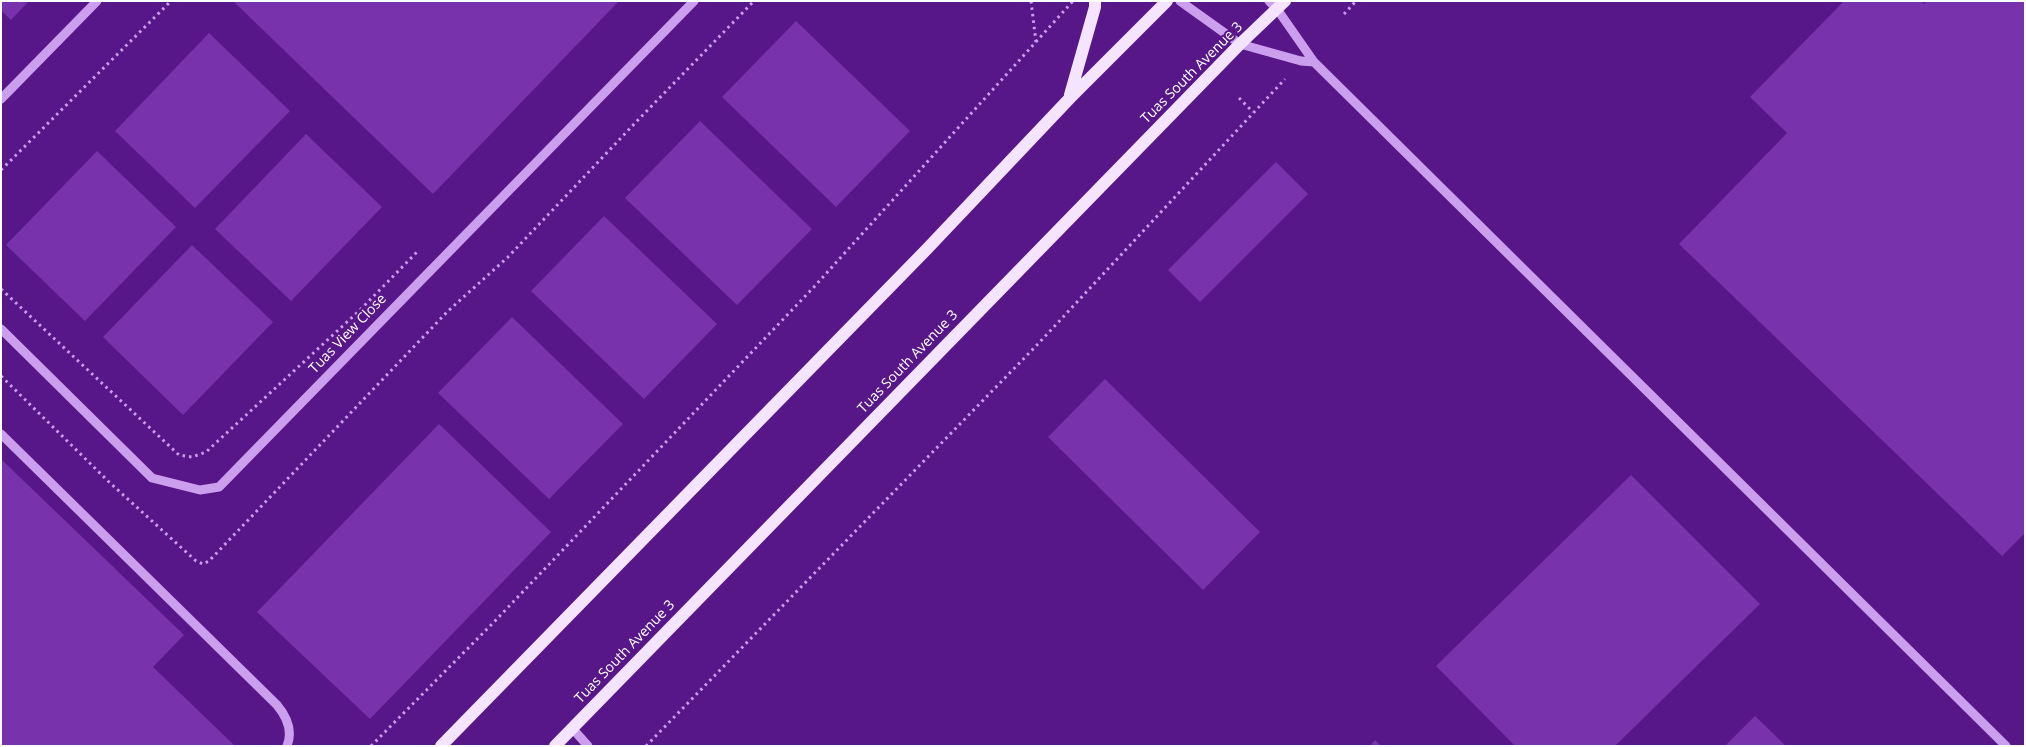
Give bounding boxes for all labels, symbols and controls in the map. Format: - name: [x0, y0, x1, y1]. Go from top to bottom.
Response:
- street label: Tuas South Avenue 3: [1138, 19, 1246, 127]
- street label: Tuas View Close: [306, 291, 390, 377]
- street label: Tuas South Avenue 3: [854, 307, 962, 417]
- street label: Tuas South Avenue 3: [571, 597, 679, 707]

